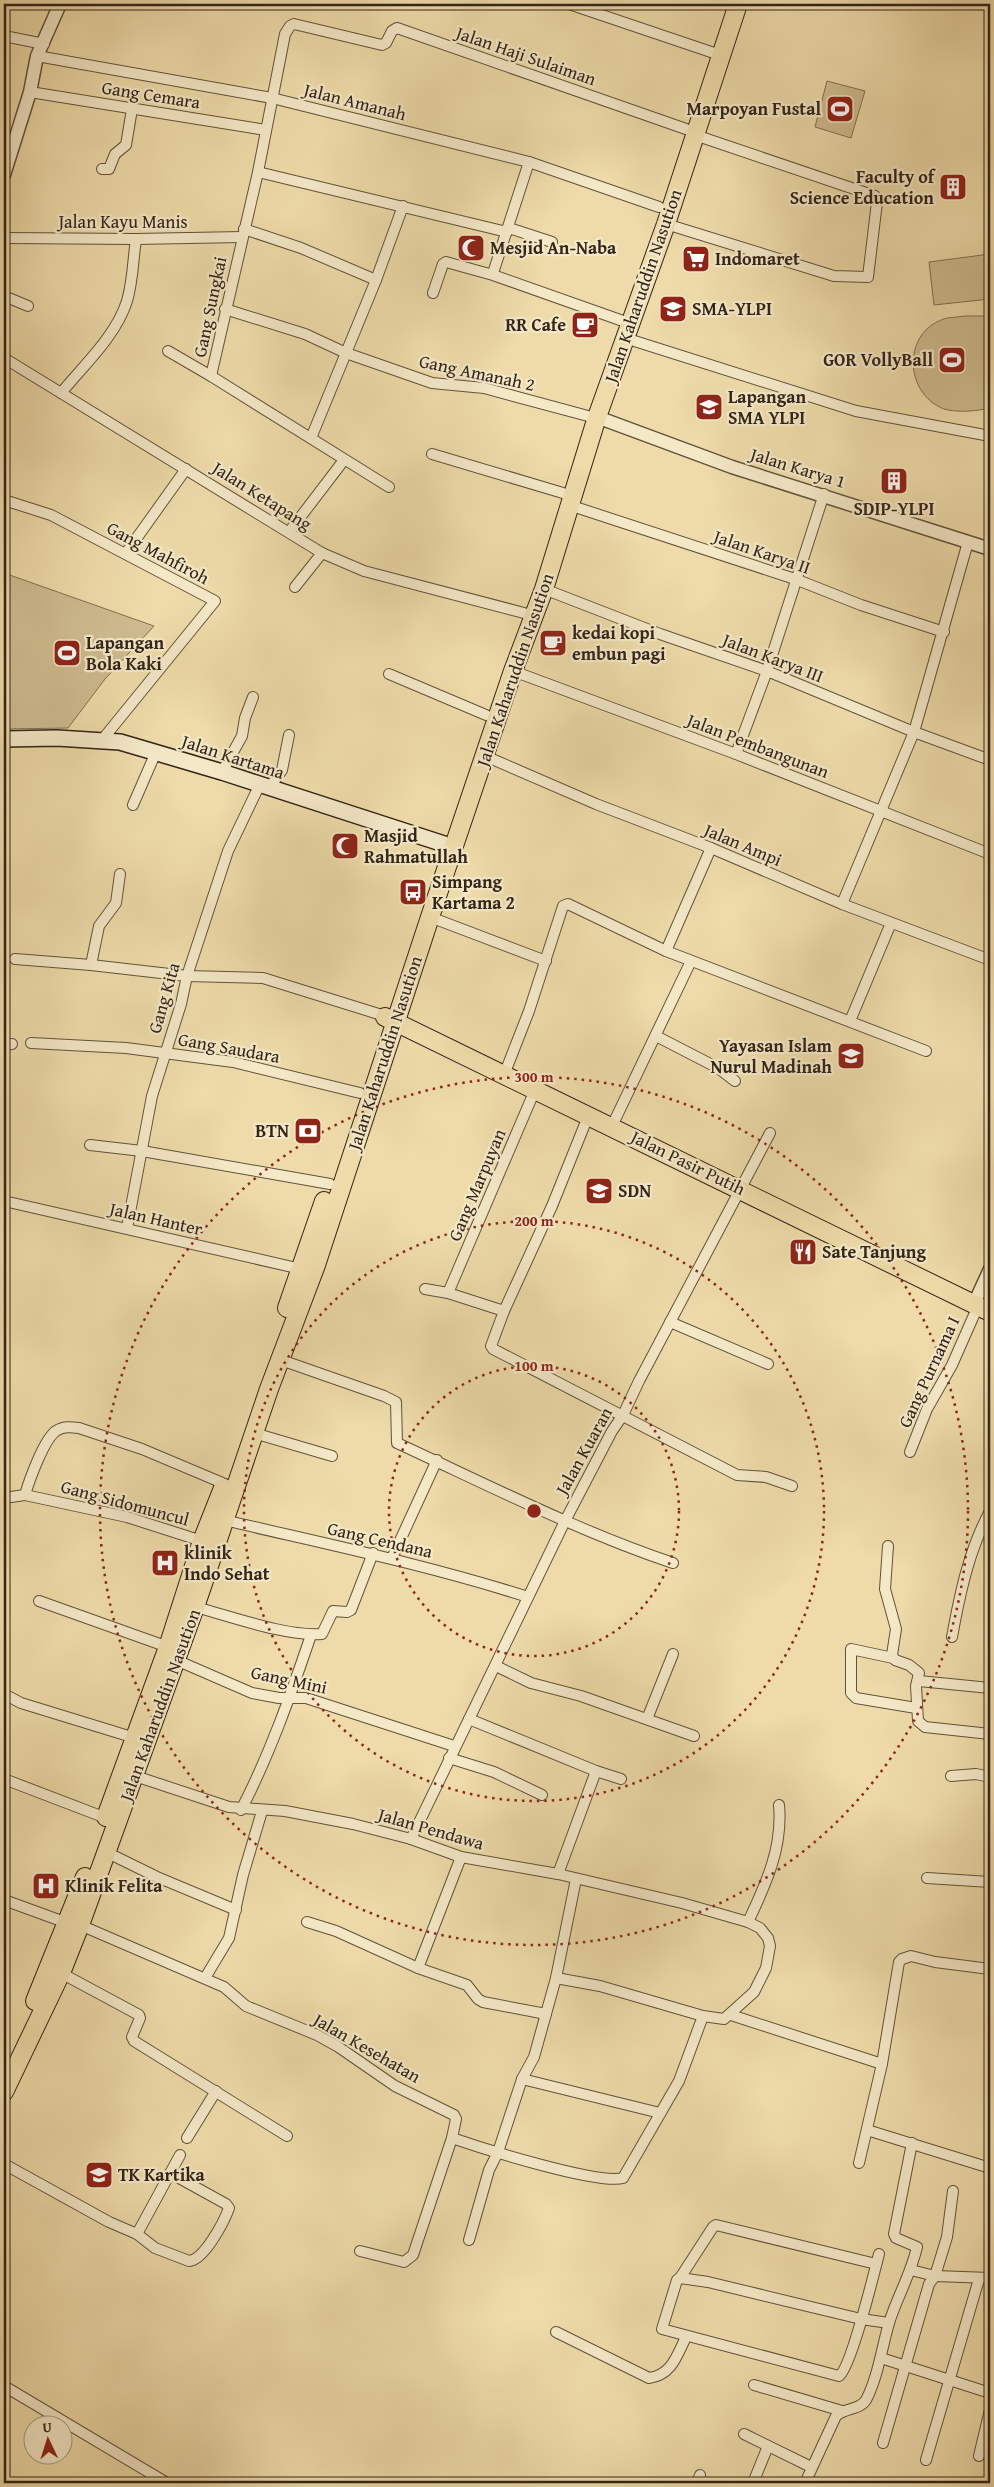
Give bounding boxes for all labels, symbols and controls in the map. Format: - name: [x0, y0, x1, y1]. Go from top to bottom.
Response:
- street label: Jalan Haji Sulaiman: [451, 18, 600, 92]
- street label: Gang Cemara: [100, 73, 203, 116]
- street label: Jalan Amanah: [299, 75, 409, 127]
- sports icon: Marpoyan Fustal: [825, 94, 855, 124]
- place label: Marpoyan Fustal: [686, 95, 821, 122]
- place label: Faculty of Science Education: [790, 163, 937, 211]
- building icon: Faculty of Science Education: [938, 172, 968, 202]
- street label: Jalan Kaharuddin Nasution: [596, 185, 688, 388]
- street label: Jalan Kayu Manis: [56, 208, 188, 235]
- mosque icon: Mesjid An-Naba: [456, 233, 486, 263]
- place label: Mesjid An-Naba: [490, 234, 617, 261]
- supermarket icon: Indomaret: [681, 244, 711, 274]
- place label: Indomaret: [715, 245, 800, 272]
- street label: Gang Sungkai: [186, 254, 233, 360]
- school or university icon: SMA-YLPI: [658, 294, 688, 324]
- place label: SMA-YLPI: [692, 295, 772, 322]
- cafe icon: RR Cafe: [570, 310, 600, 340]
- place label: RR Cafe: [505, 311, 566, 338]
- sports icon: GOR VollyBall: [937, 345, 967, 375]
- place label: GOR VollyBall: [823, 346, 933, 373]
- street label: Gang Amanah 2: [417, 347, 537, 398]
- place label: Lapangan SMA YLPI: [728, 383, 806, 431]
- school or university icon: Lapangan SMA YLPI: [694, 392, 724, 422]
- street label: Jalan Karya 1: [745, 440, 849, 495]
- street label: Jalan Ketapang: [205, 453, 317, 537]
- building icon: SDIP-YLPI: [879, 466, 909, 496]
- place label: SDIP-YLPI: [853, 495, 935, 522]
- street label: Gang Mahfiroh: [102, 514, 214, 591]
- street label: Jalan Karya II: [708, 522, 814, 581]
- street label: Jalan Kaharuddin Nasution: [468, 569, 560, 772]
- place label: kedai kopi embun pagi: [572, 619, 666, 667]
- street label: Jalan Karya III: [717, 625, 828, 689]
- cafe icon: kedai kopi embun pagi: [538, 628, 568, 658]
- place label: Lapangan Bola Kaki: [86, 629, 164, 677]
- sports icon: Lapangan Bola Kaki: [52, 638, 82, 668]
- street label: Jalan Pembangunan: [681, 705, 833, 785]
- street label: Jalan Kartama: [176, 727, 288, 786]
- street label: Jalan Ampi: [698, 815, 786, 873]
- place label: Masjid Rahmatullah: [364, 822, 468, 870]
- mosque icon: Masjid Rahmatullah: [330, 831, 360, 861]
- place label: Simpang Kartama 2: [432, 868, 515, 916]
- bus stop icon: Simpang Kartama 2: [398, 877, 428, 907]
- street label: Jalan Kaharuddin Nasution: [340, 952, 429, 1155]
- street label: Gang Kita: [141, 959, 187, 1037]
- street label: Gang Saudara: [176, 1025, 283, 1070]
- place label: Yayasan Islam Nurul Madinah: [710, 1032, 833, 1080]
- school or university icon: Yayasan Islam Nurul Madinah: [836, 1041, 866, 1071]
- text: 300 m: [514, 1066, 554, 1087]
- bank icon: BTN: [293, 1116, 323, 1146]
- place label: BTN: [255, 1117, 289, 1144]
- street label: Jalan Pasir Putih: [625, 1122, 750, 1202]
- street label: Gang Marpuyan: [441, 1124, 512, 1245]
- school or university icon: SDN: [584, 1176, 614, 1206]
- place label: SDN: [618, 1177, 651, 1204]
- street label: Jalan Hanter: [105, 1194, 206, 1242]
- text: 200 m: [514, 1210, 554, 1231]
- restaurant icon: Sate Tanjung: [788, 1237, 818, 1267]
- place label: Sate Tanjung: [822, 1238, 926, 1265]
- street label: Gang Purnama I: [891, 1312, 966, 1432]
- text: 100 m: [514, 1355, 554, 1376]
- street label: Jalan Kuaran: [547, 1402, 619, 1501]
- street label: Gang Sidomuncul: [58, 1472, 192, 1533]
- centre of rings: [525, 1502, 543, 1520]
- street label: Gang Cendana: [325, 1514, 436, 1565]
- place label: klinik Indo Sehat: [184, 1539, 270, 1587]
- hospital icon: klinik Indo Sehat: [150, 1548, 180, 1578]
- street label: Jalan Kaharuddin Nasution: [111, 1605, 207, 1807]
- street label: Gang Mini: [249, 1658, 330, 1701]
- street label: Jalan Pendawa: [373, 1800, 488, 1857]
- hospital icon: Klinik Felita: [31, 1871, 61, 1901]
- place label: Klinik Felita: [65, 1872, 163, 1899]
- street label: Jalan Kesehatan: [307, 2005, 426, 2089]
- school or university icon: TK Kartika: [84, 2160, 114, 2190]
- place label: TK Kartika: [118, 2161, 205, 2188]
- north arrow: [22, 2414, 72, 2464]
- text: U: [42, 2417, 53, 2437]

